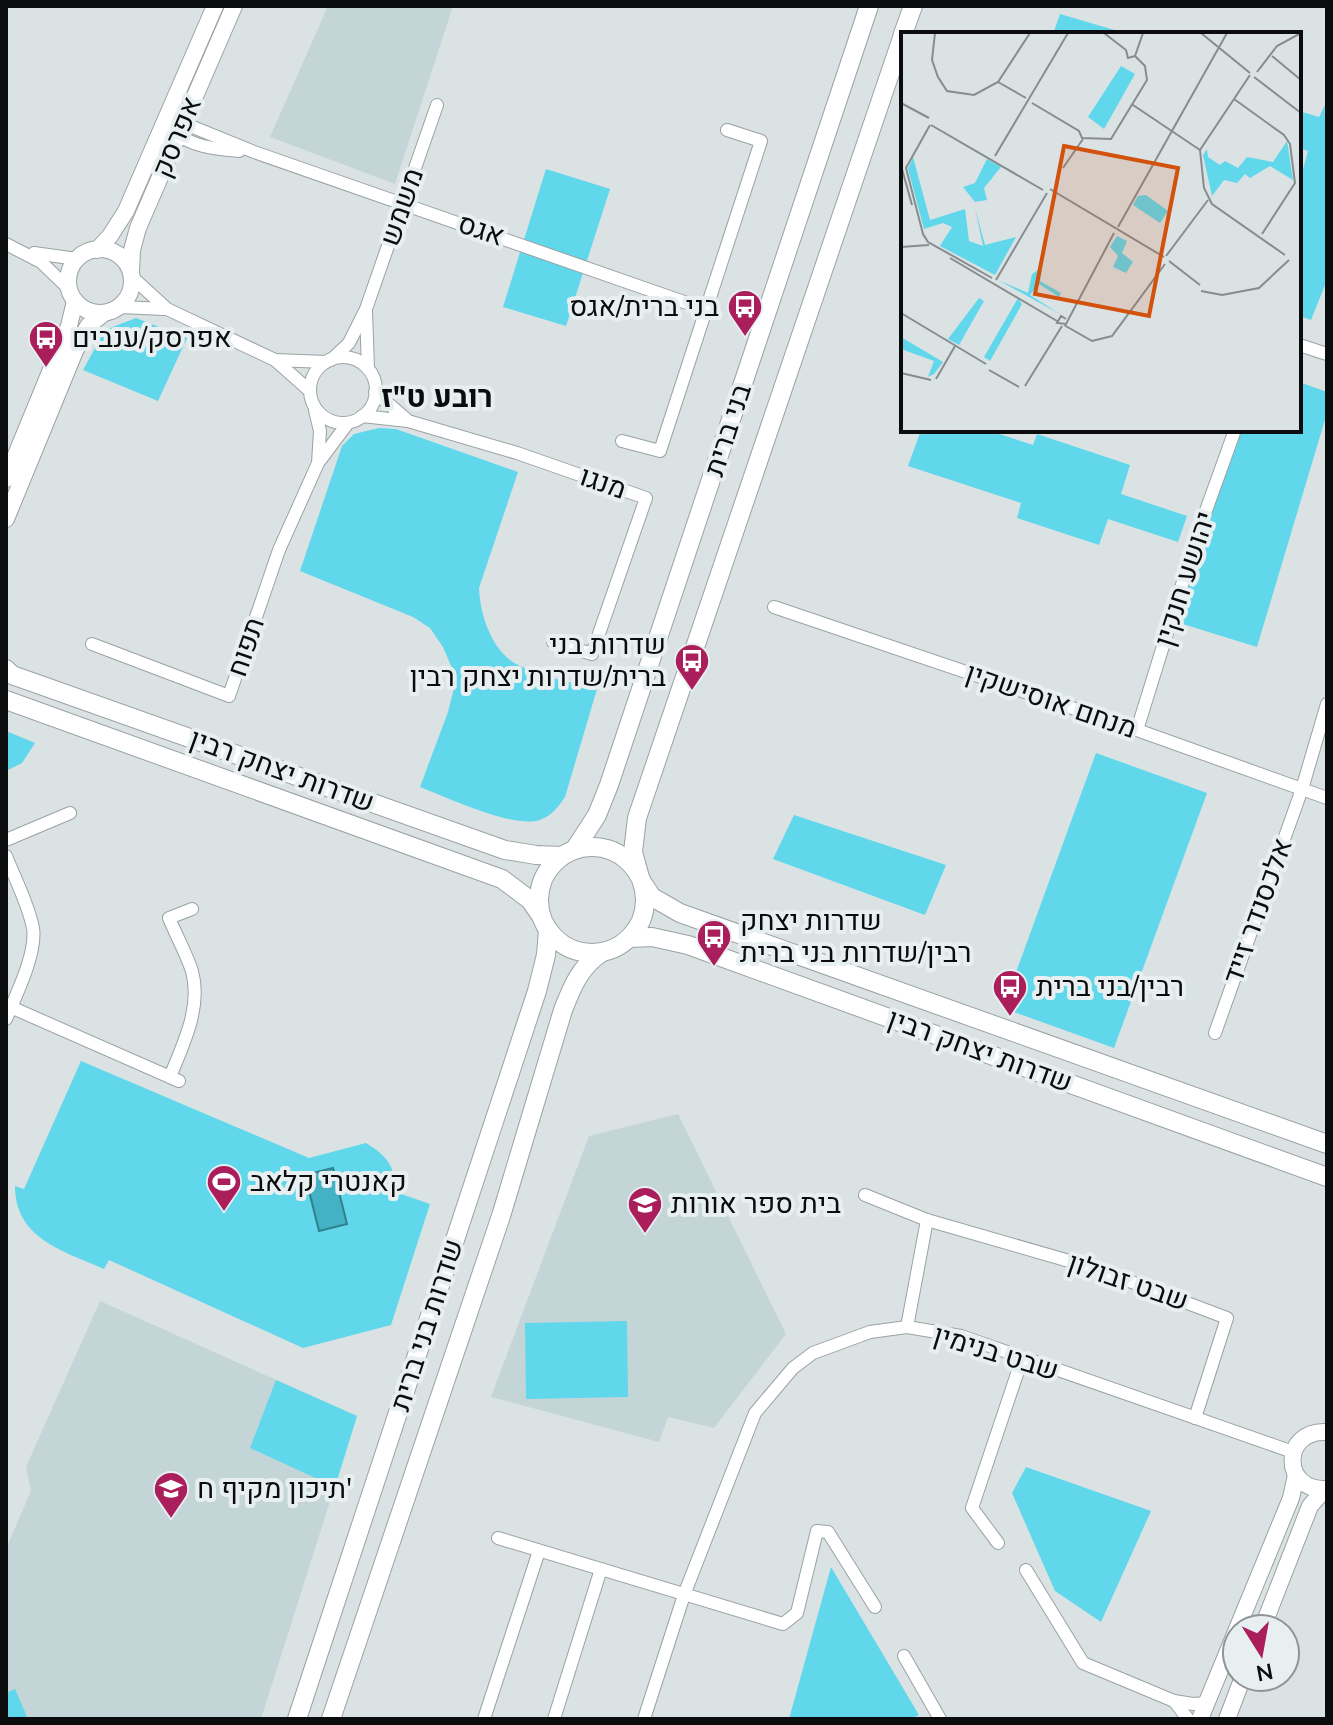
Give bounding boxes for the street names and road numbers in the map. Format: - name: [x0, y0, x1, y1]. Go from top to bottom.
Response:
- street label: אפרסק: [143, 91, 211, 183]
- street label: משמש: [371, 163, 433, 251]
- street label: אגס: [453, 204, 509, 256]
- street label: בני ברית: [695, 379, 761, 481]
- street label: מנגו: [575, 457, 631, 509]
- street label: יהושע חנקין: [1145, 507, 1225, 651]
- street label: תפוח: [218, 612, 274, 682]
- street label: מנחם אוסישקין: [960, 654, 1142, 748]
- street label: שדרות יצחק רבין: [184, 720, 380, 822]
- street label: אלכסנדר זייד: [1214, 833, 1302, 989]
- street label: שדרות יצחק רבין: [882, 1000, 1078, 1102]
- street label: שדרות בני ברית: [381, 1234, 473, 1416]
- street label: שבט זבולון: [1063, 1244, 1193, 1320]
- street label: שבט בנימין: [929, 1316, 1063, 1390]

